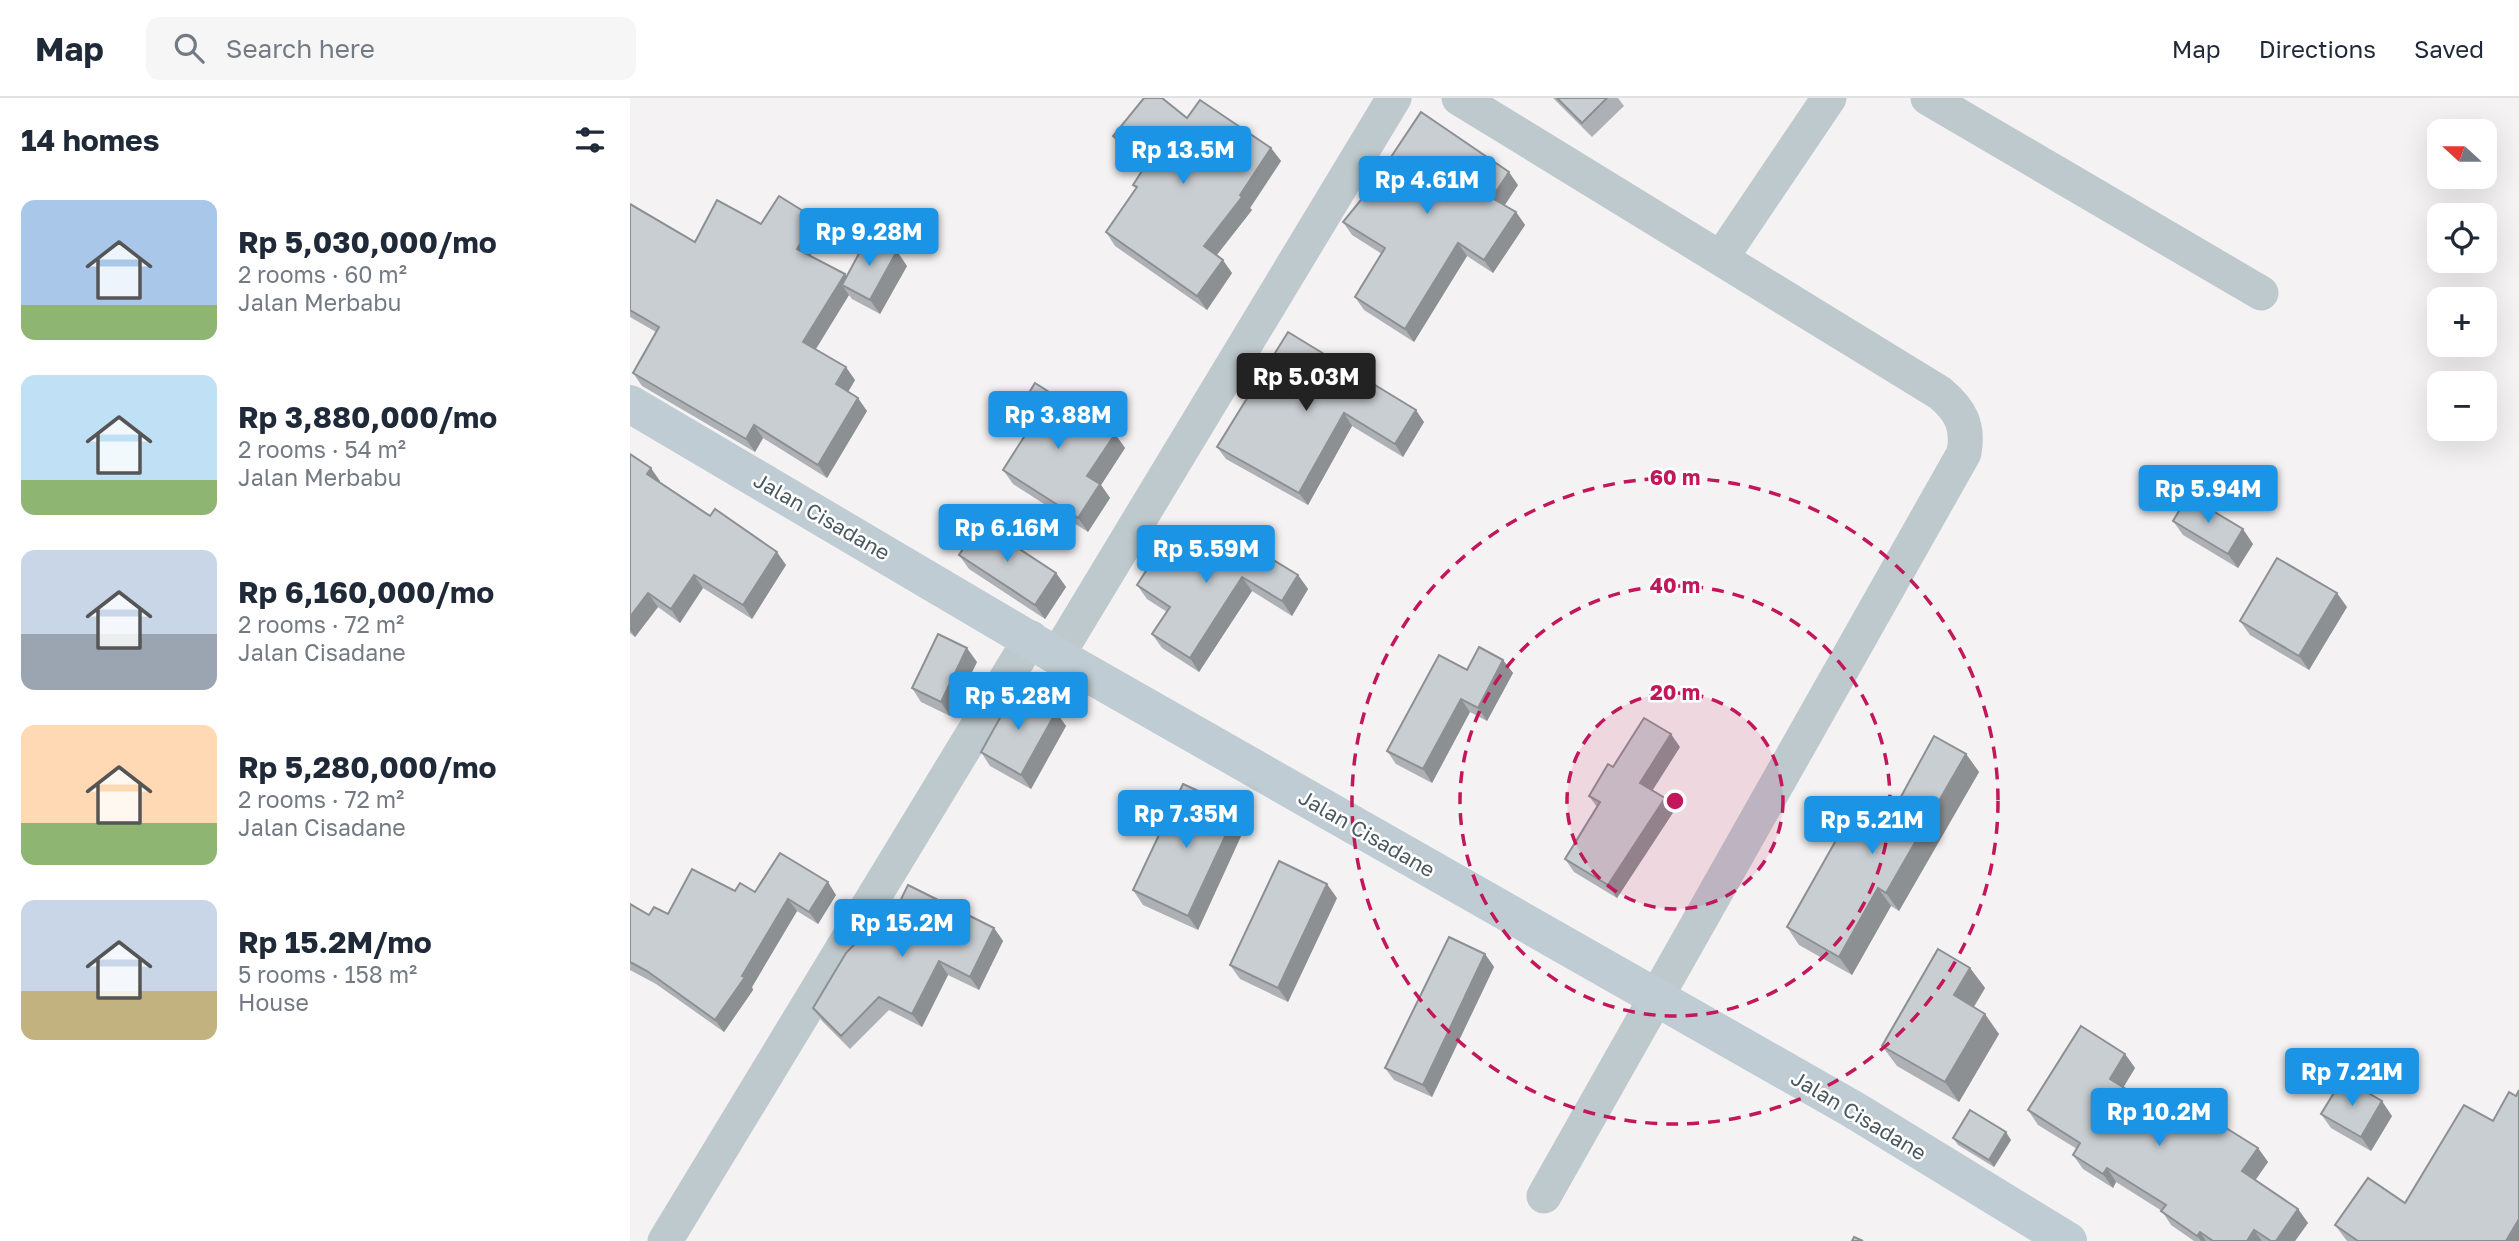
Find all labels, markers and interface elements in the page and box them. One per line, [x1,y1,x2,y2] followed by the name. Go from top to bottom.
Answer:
[146,17,636,80] search box
[35,29,104,68] text: Map
[170,29,208,67] icon: search
[226,33,375,64] text: Search here
[2172,34,2221,63] text: Map
[2259,34,2376,63] text: Directions
[2414,34,2484,63] text: Saved
[2427,119,2497,189] north arrow
[2427,119,2497,441] map controls
[571,121,609,159] icon: filters
[21,122,160,158] text: 14 homes
[1111,126,1255,186] pin: Rp 13.5M
[1131,135,1235,163] text: Rp 13.5M
[1355,156,1499,216] pin: Rp 4.61M
[1375,165,1479,193] text: Rp 4.61M
[2427,203,2497,273] button: locate
[797,208,941,268] pin: Rp 9.28M
[815,217,923,245] text: Rp 9.28M
[238,224,497,260] text: Rp 5,030,000/mo
[77,228,161,312] icon: home
[238,260,407,288] text: 2 rooms · 60 m²
[2427,287,2497,357] button: +
[238,288,401,316] text: Jalan Merbabu
[1234,354,1378,413] pin: Rp 5.03M
[1253,362,1359,390] text: Rp 5.03M
[2427,371,2497,441] button: −
[986,392,1130,451] pin: Rp 3.88M
[238,399,497,435] text: Rp 3,880,000/mo
[1004,400,1112,428] text: Rp 3.88M
[77,403,161,487] icon: home
[238,435,406,463] text: 2 rooms · 54 m²
[238,463,401,491] text: Jalan Merbabu
[1650,464,1700,490] text: 60 m
[749,466,895,566] street label: Jalan Cisadane
[2136,466,2280,525] pin: Rp 5.94M
[2155,474,2261,502] text: Rp 5.94M
[935,504,1079,564] pin: Rp 6.16M
[955,513,1059,541] text: Rp 6.16M
[1134,526,1278,585] pin: Rp 5.59M
[1153,534,1259,562] text: Rp 5.59M
[1650,572,1700,598] text: 40 m
[238,574,494,610] text: Rp 6,160,000/mo
[77,578,161,662] icon: home
[238,610,404,638] text: 2 rooms · 72 m²
[238,638,406,666] text: Jalan Cisadane
[946,672,1090,732] pin: Rp 5.28M
[1650,679,1700,705] text: 20 m
[965,681,1071,709] text: Rp 5.28M
[238,749,496,785] text: Rp 5,280,000/mo
[77,753,161,837] icon: home
[1294,783,1440,883] street label: Jalan Cisadane
[238,785,404,813] text: 2 rooms · 72 m²
[1663,789,1687,813] centre of rings
[1114,790,1258,850] pin: Rp 7.35M
[1800,796,1944,856] pin: Rp 5.21M
[1134,799,1238,827] text: Rp 7.35M
[1820,805,1924,833] text: Rp 5.21M
[238,813,406,841] text: Jalan Cisadane
[830,900,974,959] pin: Rp 15.2M
[850,908,954,936] text: Rp 15.2M
[238,924,432,960] text: Rp 15.2M/mo
[77,928,161,1012] icon: home
[238,960,417,988] text: 5 rooms · 158 m²
[238,988,309,1016] text: House
[2280,1048,2424,1108] pin: Rp 7.21M
[2301,1057,2403,1085] text: Rp 7.21M
[1787,1064,1931,1166] street label: Jalan Cisadane
[2087,1088,2231,1148] pin: Rp 10.2M
[2107,1097,2211,1125] text: Rp 10.2M

